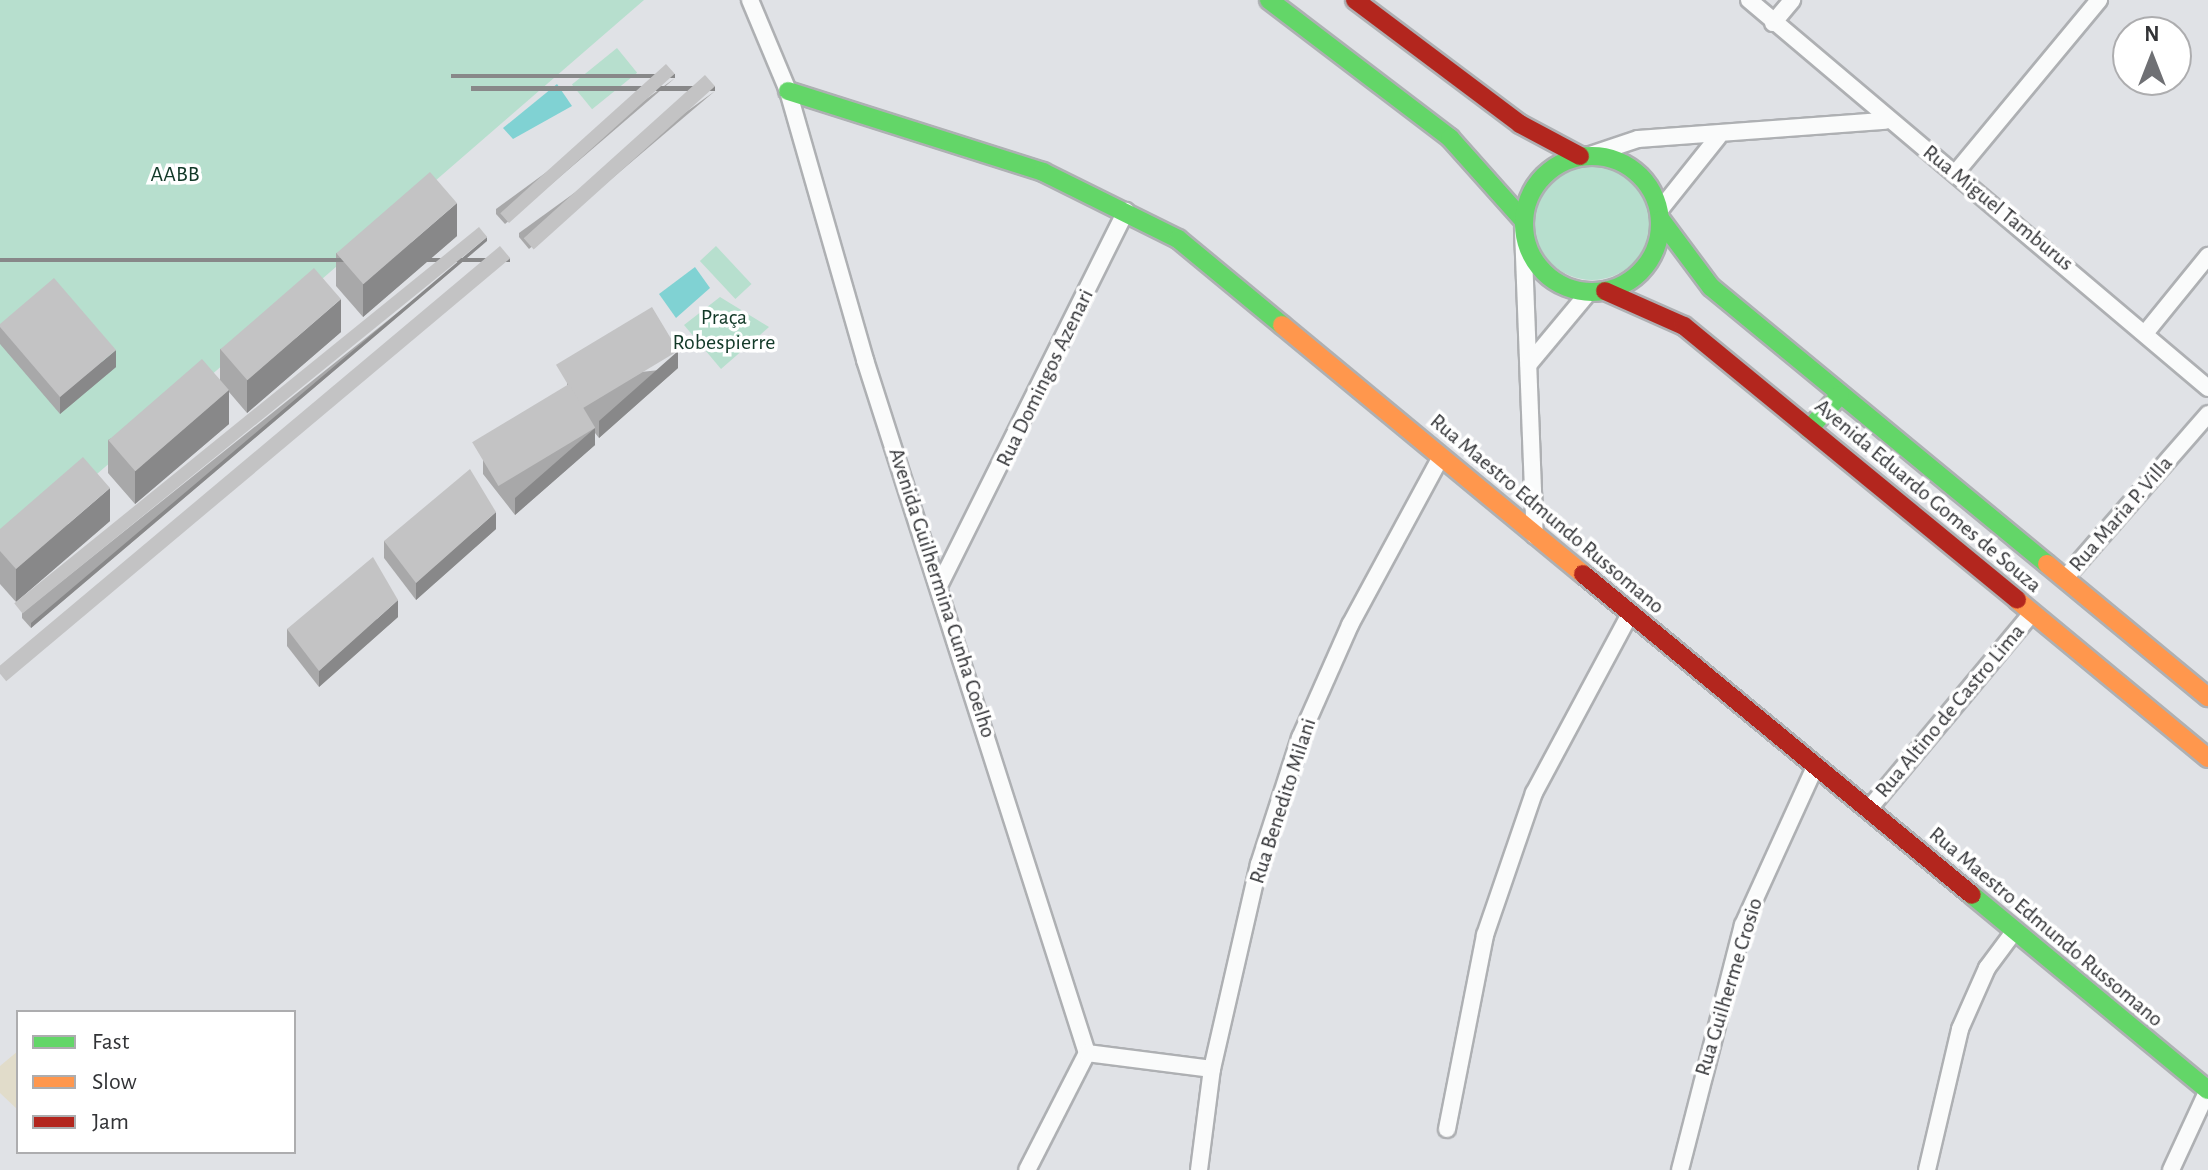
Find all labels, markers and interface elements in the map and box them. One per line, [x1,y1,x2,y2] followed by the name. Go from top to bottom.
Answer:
[2112,16,2192,96] north arrow
[2144,23,2160,45] text: N
[1917,139,2079,277] street label: Rua Miguel Tamburus
[150,162,200,188] park label: AABB
[991,285,1099,471] street label: Rua Domingos Azenari
[673,304,775,356] park label: Praça Robespierre
[1809,393,2047,599] street label: Avenida Eduardo Gomes de Souza
[1425,408,1669,620] street label: Rua Maestro Edmundo Russomano
[883,445,1001,741] street label: Avenida Guilhermina Cunha Coelho
[2064,451,2178,577] street label: Rua Maria P. Villa
[1870,619,2030,803] street label: Rua Altino de Castro Lima
[1244,715,1322,887] street label: Rua Benedito Milani
[1924,821,2168,1033] street label: Rua Maestro Edmundo Russomano
[1689,895,1769,1079] street label: Rua Guilherme Crosio
[16,1010,296,1154] legend
[92,1030,129,1054] text: Fast
[92,1070,137,1094] text: Slow
[92,1110,129,1134] text: Jam

